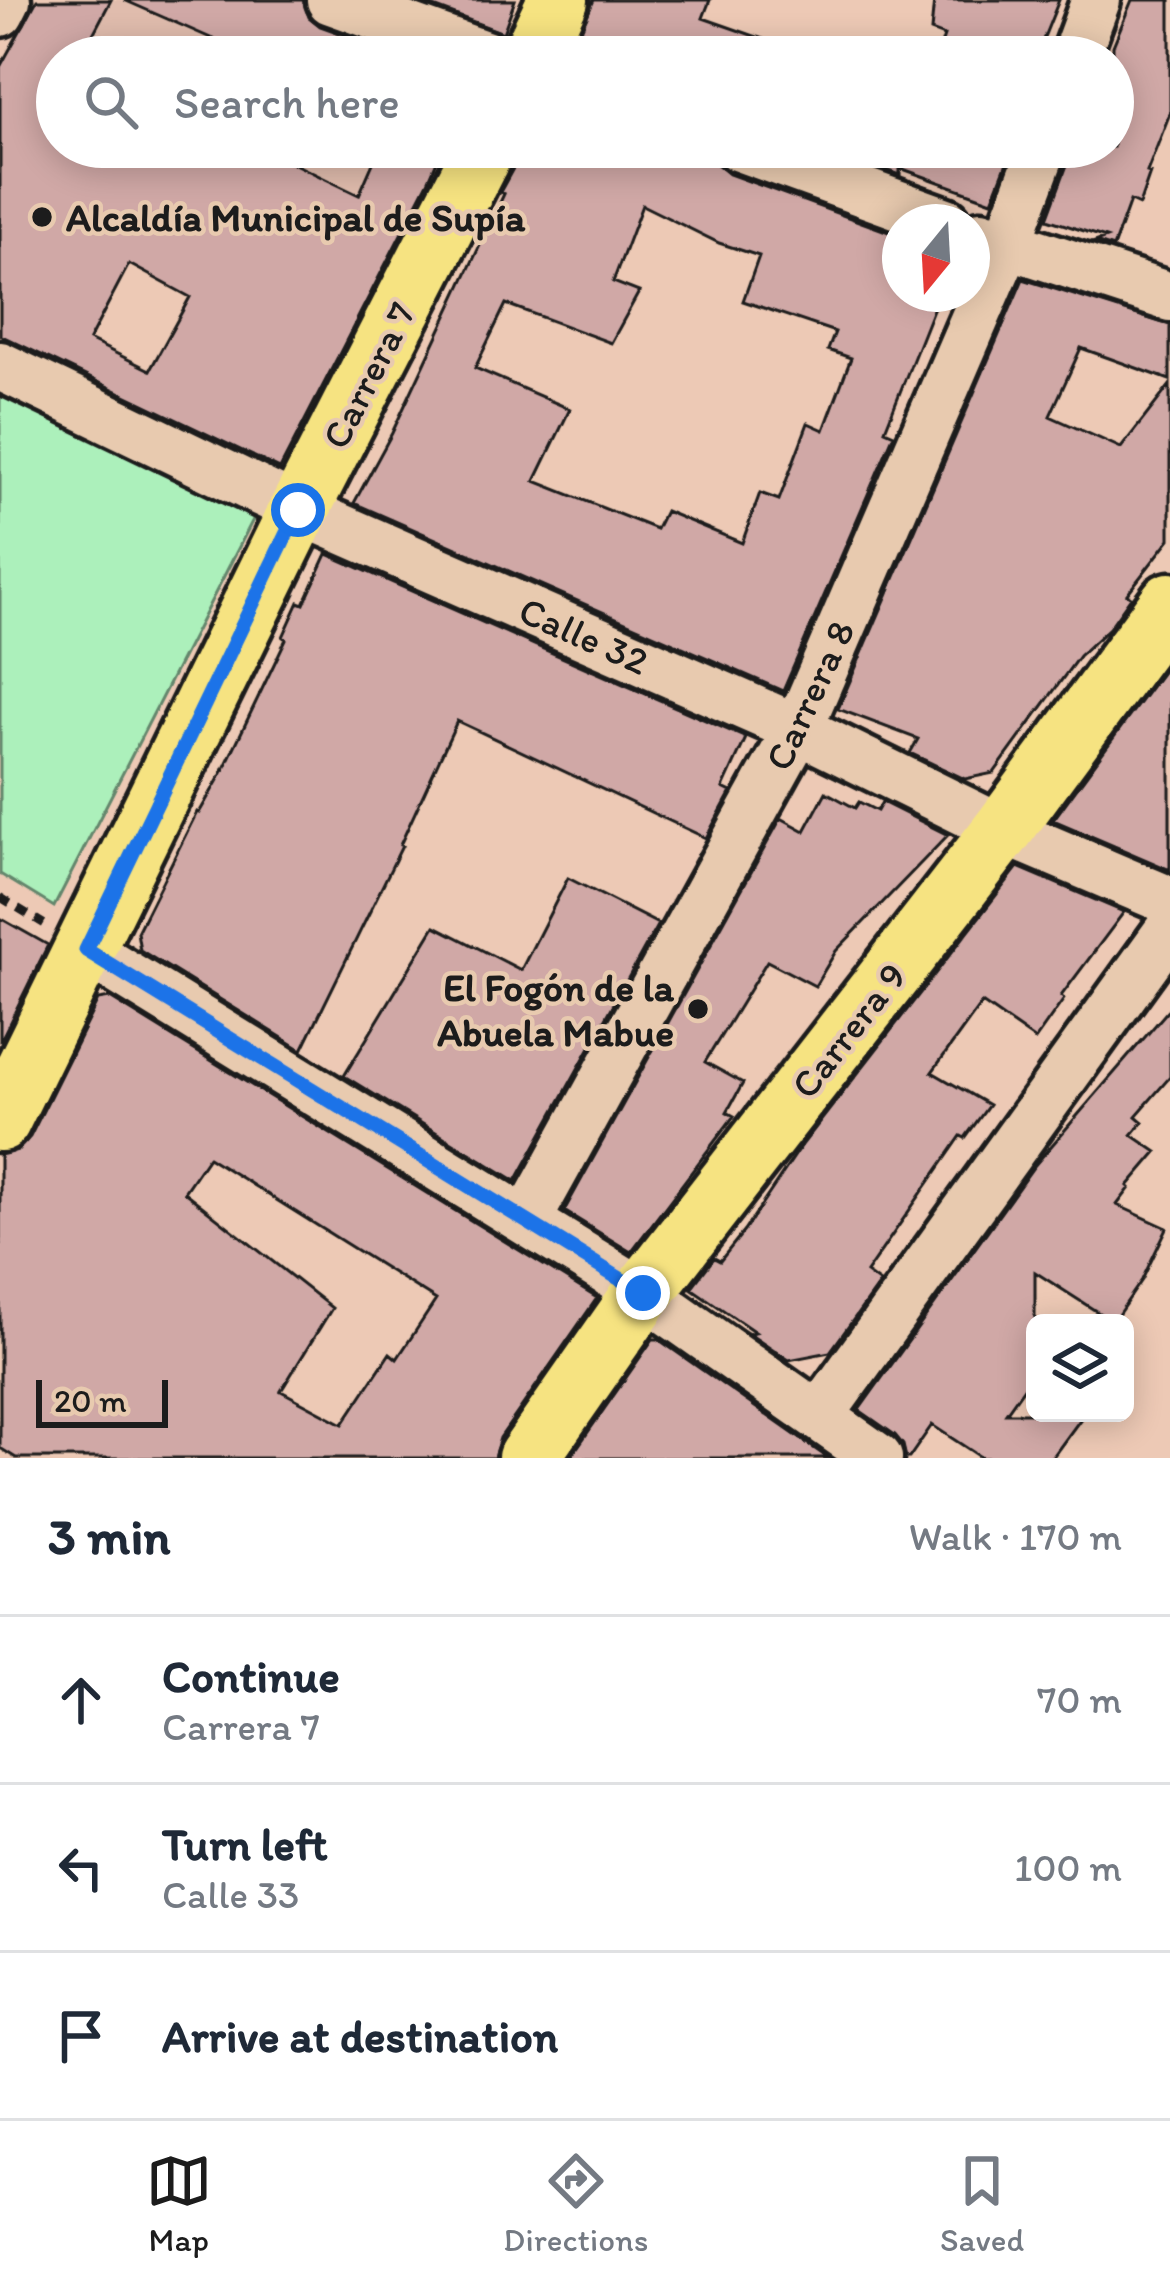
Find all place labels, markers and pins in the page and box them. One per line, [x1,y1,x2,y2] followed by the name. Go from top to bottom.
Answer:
[66,194,526,241] place label: Alcaldía Municipal de Supía
[29,204,55,230] marker: Alcaldía Municipal de Supía
[437,964,675,1056] place label: El Fogón de la Abuela Mabue
[685,996,711,1022] marker: El Fogón de la Abuela Mabue

